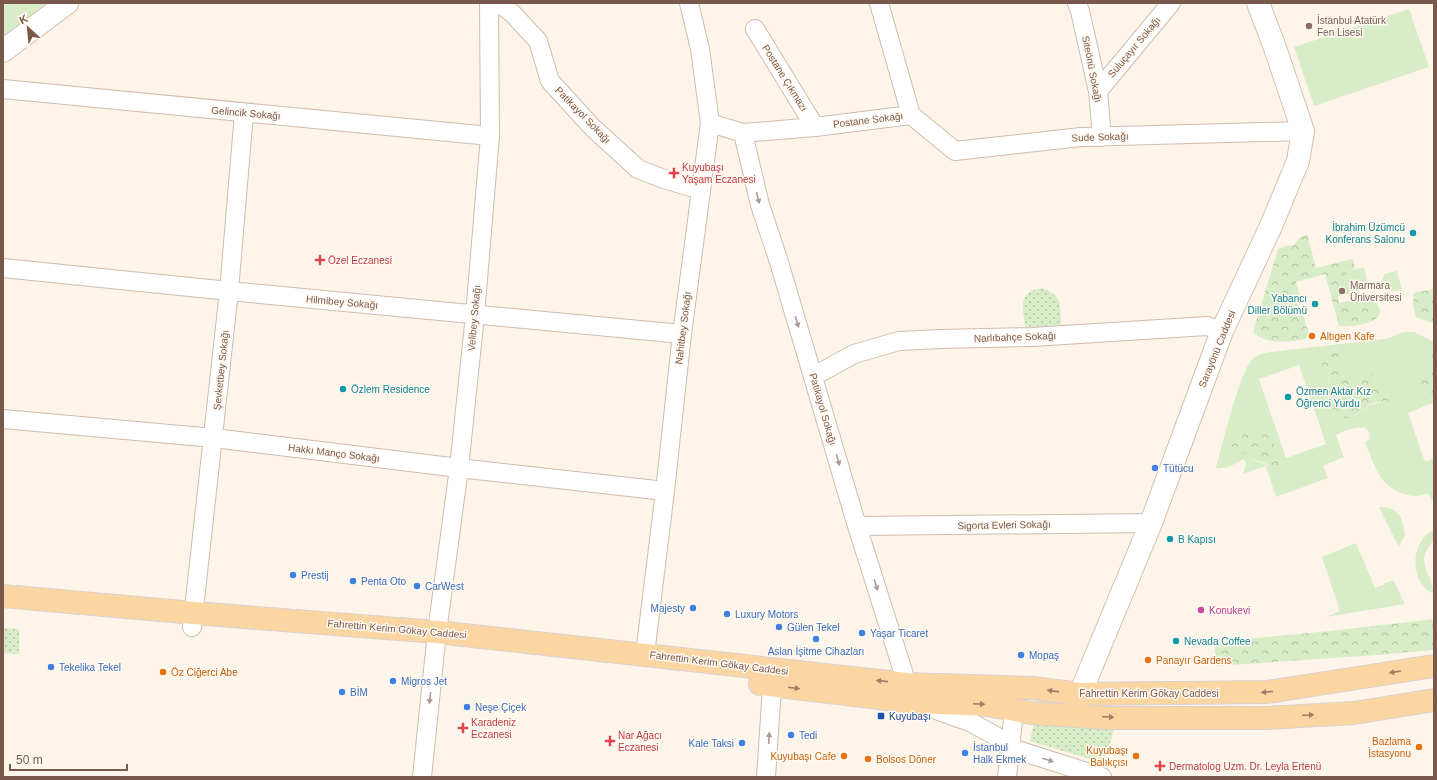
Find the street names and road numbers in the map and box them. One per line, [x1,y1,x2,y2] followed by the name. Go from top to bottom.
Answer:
[1105,15,1163,79] street label: Suluçayır Sokağı
[1080,35,1104,103] street label: Siteönü Sokağı
[760,43,810,113] street label: Postane Çıkmazı
[553,84,613,146] street label: Patikayol Sokağı
[211,104,281,122] street label: Gelincik Sokağı
[832,110,904,130] street label: Postane Sokağı
[1071,131,1129,143] street label: Sude Sokağı
[466,285,482,351] street label: Velibey Sokağı
[673,291,693,365] street label: Nahitbey Sokağı
[306,293,378,311] street label: Hilmibey Sokağı
[1196,309,1238,389] street label: Sarayönü Caddesi
[211,329,231,411] street label: Şevketbey Sokağı
[974,330,1056,344] street label: Narlıbahçe Sokağı
[807,372,839,446] street label: Patikayol Sokağı
[288,442,380,464] street label: Hakkı Manço Sokağı
[957,519,1051,531] street label: Sigorta Evleri Sokağı
[327,617,467,641] street label: Fahrettin Kerim Gökay Caddesi
[649,649,789,677] street label: Fahrettin Kerim Gökay Caddesi
[1079,688,1219,699] street label: Fahrettin Kerim Gökay Caddesi

